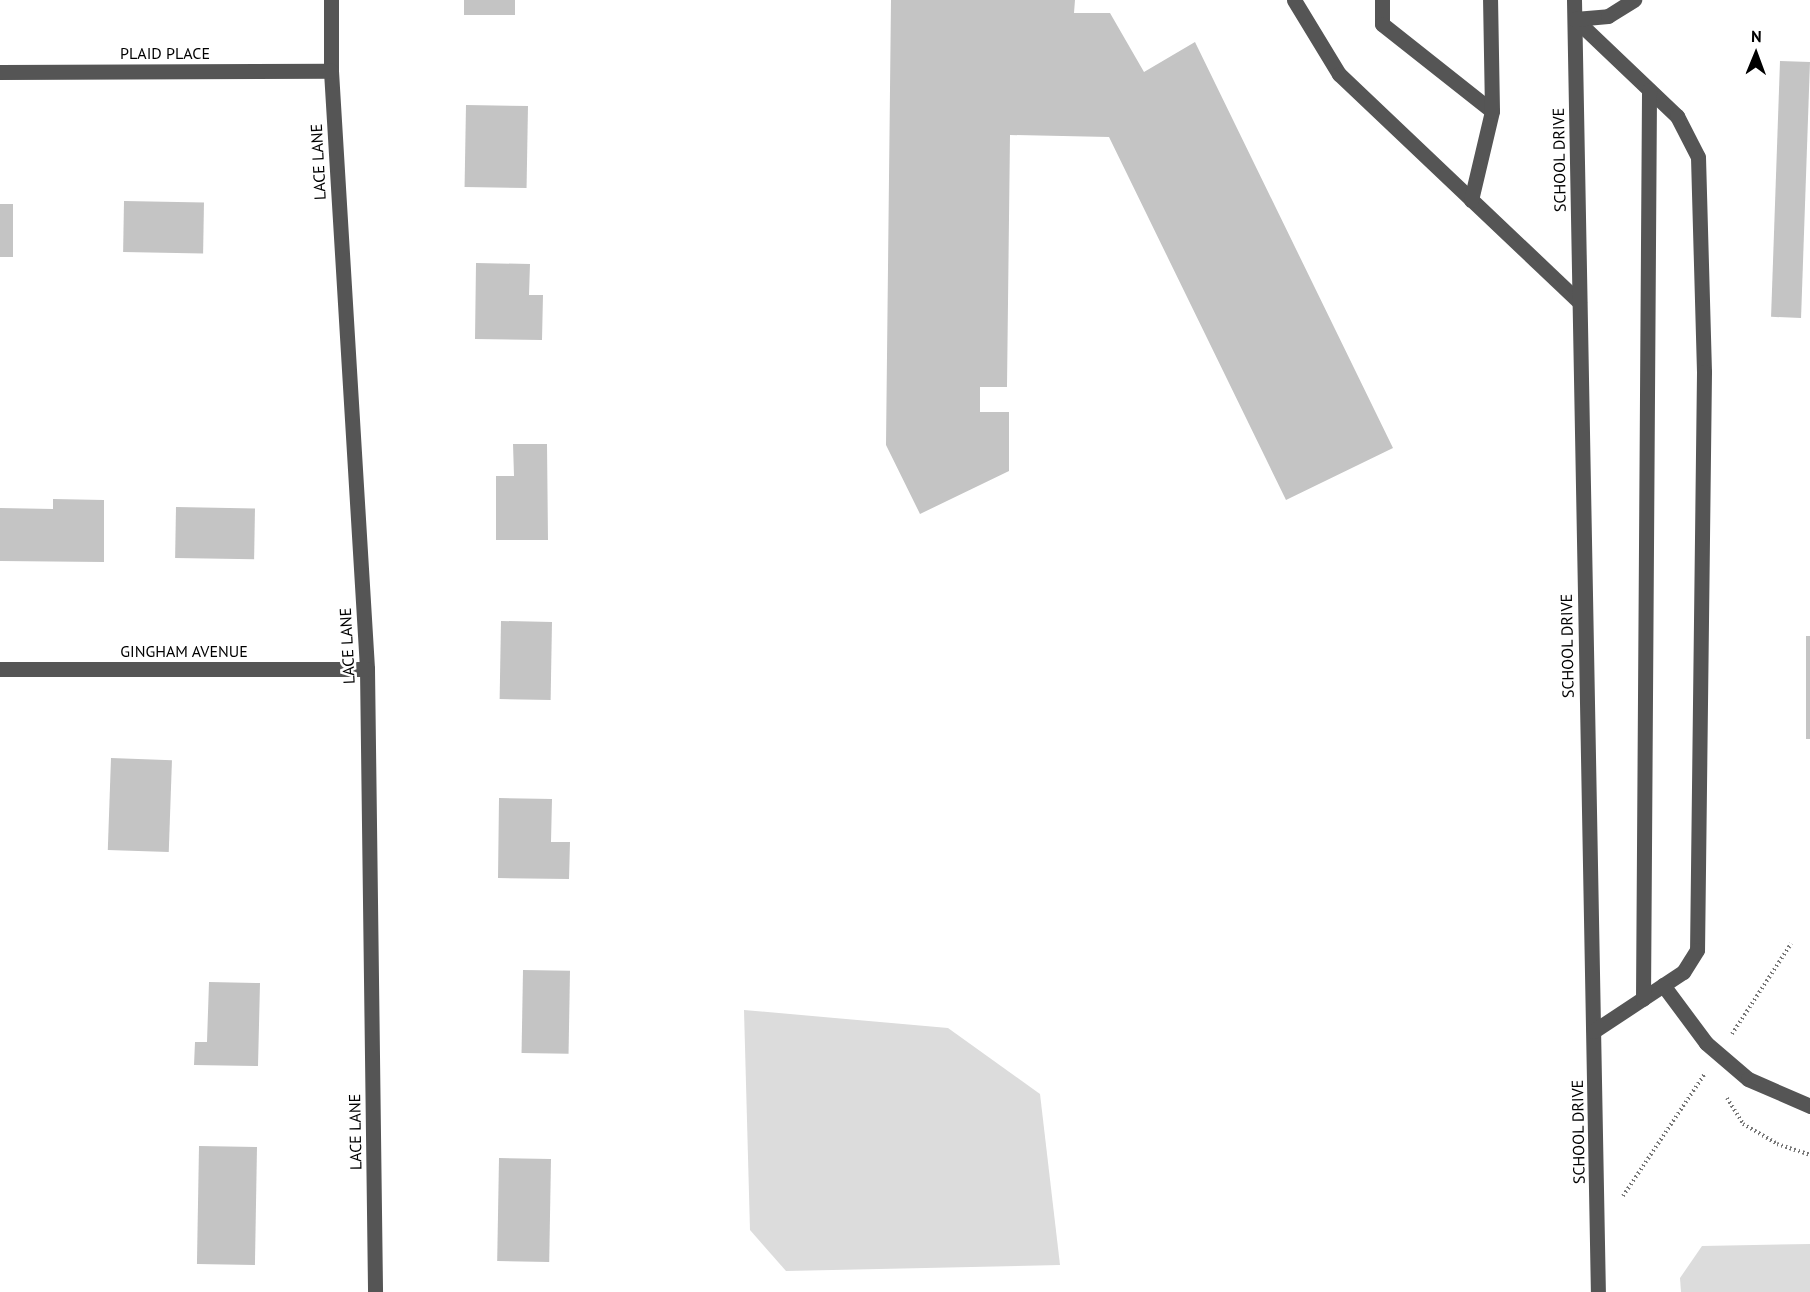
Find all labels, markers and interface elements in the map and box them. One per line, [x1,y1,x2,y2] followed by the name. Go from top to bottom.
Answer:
[1726,24,1786,84] north arrow
[1751,26,1762,46] text: N
[120,43,210,63] street label: PLAID PLACE
[1548,107,1570,213] street label: SCHOOL DRIVE
[306,123,330,201] street label: LACE LANE
[1556,593,1578,699] street label: SCHOOL DRIVE
[335,607,359,685] street label: LACE LANE
[120,641,248,661] street label: GINGHAM AVENUE
[1567,1079,1589,1185] street label: SCHOOL DRIVE
[345,1094,365,1170] street label: LACE LANE

